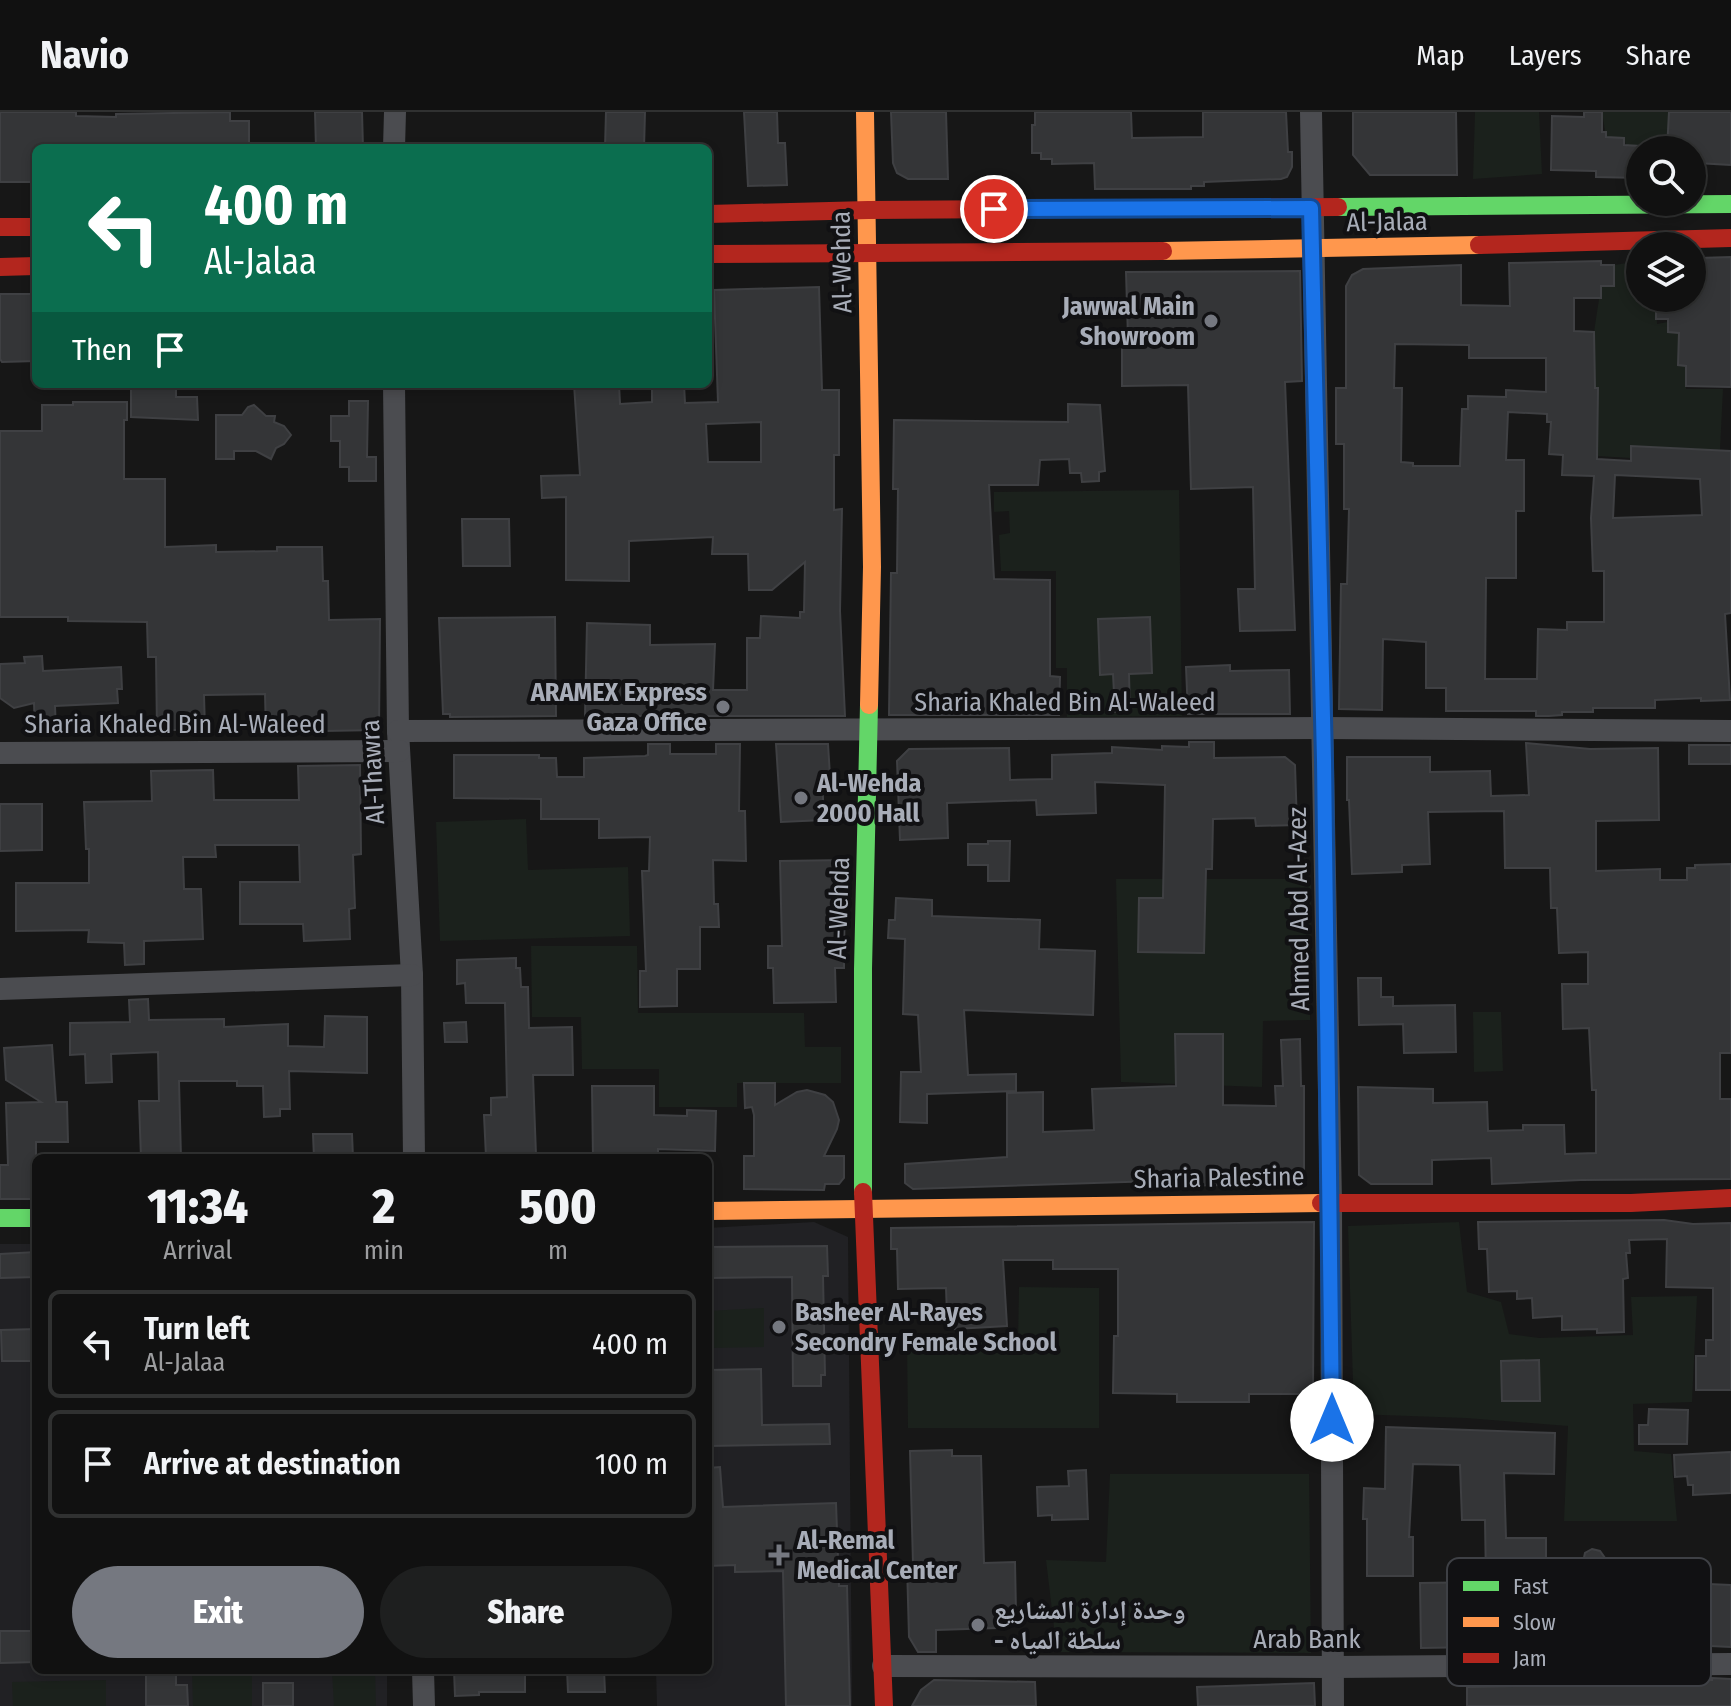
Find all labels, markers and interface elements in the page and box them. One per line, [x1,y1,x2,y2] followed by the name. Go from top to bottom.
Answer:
[40,32,129,78] text: Navio
[1416,39,1465,72] text: Map
[1509,39,1582,72] text: Layers
[1626,39,1691,72] text: Share
[1626,136,1706,312] map controls
[1626,136,1706,216] button: search
[204,172,348,239] text: 400 m
[960,175,1028,243] pin
[72,176,176,280] icon: left
[972,187,1016,231] icon: arrive
[1346,206,1428,238] street label: Al-Jalaa
[826,211,858,313] street label: Al-Wehda
[1626,232,1706,312] button: layers
[204,240,317,284] text: Al-Jalaa
[1061,291,1195,352] place label: Jawwal Main Showroom
[1202,312,1220,330] marker: Jawwal Main Showroom
[148,328,192,372] icon: arrive
[72,332,132,368] text: Then
[530,677,707,738] place label: ARAMEX Express Gaza Office
[914,687,1216,718] street label: Sharia Khaled Bin Al-Waleed
[714,698,732,716] marker: ARAMEX Express Gaza Office
[24,709,326,740] street label: Sharia Khaled Bin Al-Waleed
[355,719,391,825] street label: Al-Thawra
[816,768,921,829] place label: Al-Wehda 2000 Hall
[792,789,810,807] marker: Al-Wehda 2000 Hall
[1282,807,1316,1011] street label: Ahmed Abd Al-Azez
[822,856,856,960] street label: Al-Wehda
[1133,1161,1305,1195] street label: Sharia Palestine
[147,1178,248,1236] text: 11:34
[372,1178,395,1236] text: 2
[519,1178,597,1236] text: 500
[163,1235,232,1266] text: Arrival
[364,1235,404,1266] text: min
[548,1235,568,1266] text: m
[795,1297,1057,1358] place label: Basheer Al-Rayes Secondry Female School
[144,1311,250,1347] text: Turn left
[770,1318,788,1336] marker: Basheer Al-Rayes Secondry Female School
[76,1322,120,1366] icon: left
[592,1326,668,1362] text: 400 m
[144,1347,225,1378] text: Al-Jalaa
[1290,1378,1374,1462] position arrow
[76,1442,120,1486] icon: arrive
[144,1446,401,1482] text: Arrive at destination
[595,1446,668,1482] text: 100 m
[796,1525,958,1586] place label: Al-Remal Medical Center
[768,1544,790,1566] marker: Al-Remal Medical Center
[1447,1558,1711,1686] legend
[72,1566,364,1658] button: Exit
[380,1566,672,1658] button: Share
[1513,1573,1549,1600] text: Fast
[994,1595,1186,1656] place label: وحدة إدارة المشاريع - سلطة المياه
[1513,1609,1556,1636] text: Slow
[969,1616,987,1634] marker: وحدة إدارة المشاريع - سلطة المياه
[1253,1624,1362,1655] street label: Arab Bank
[1513,1645,1547,1672] text: Jam

